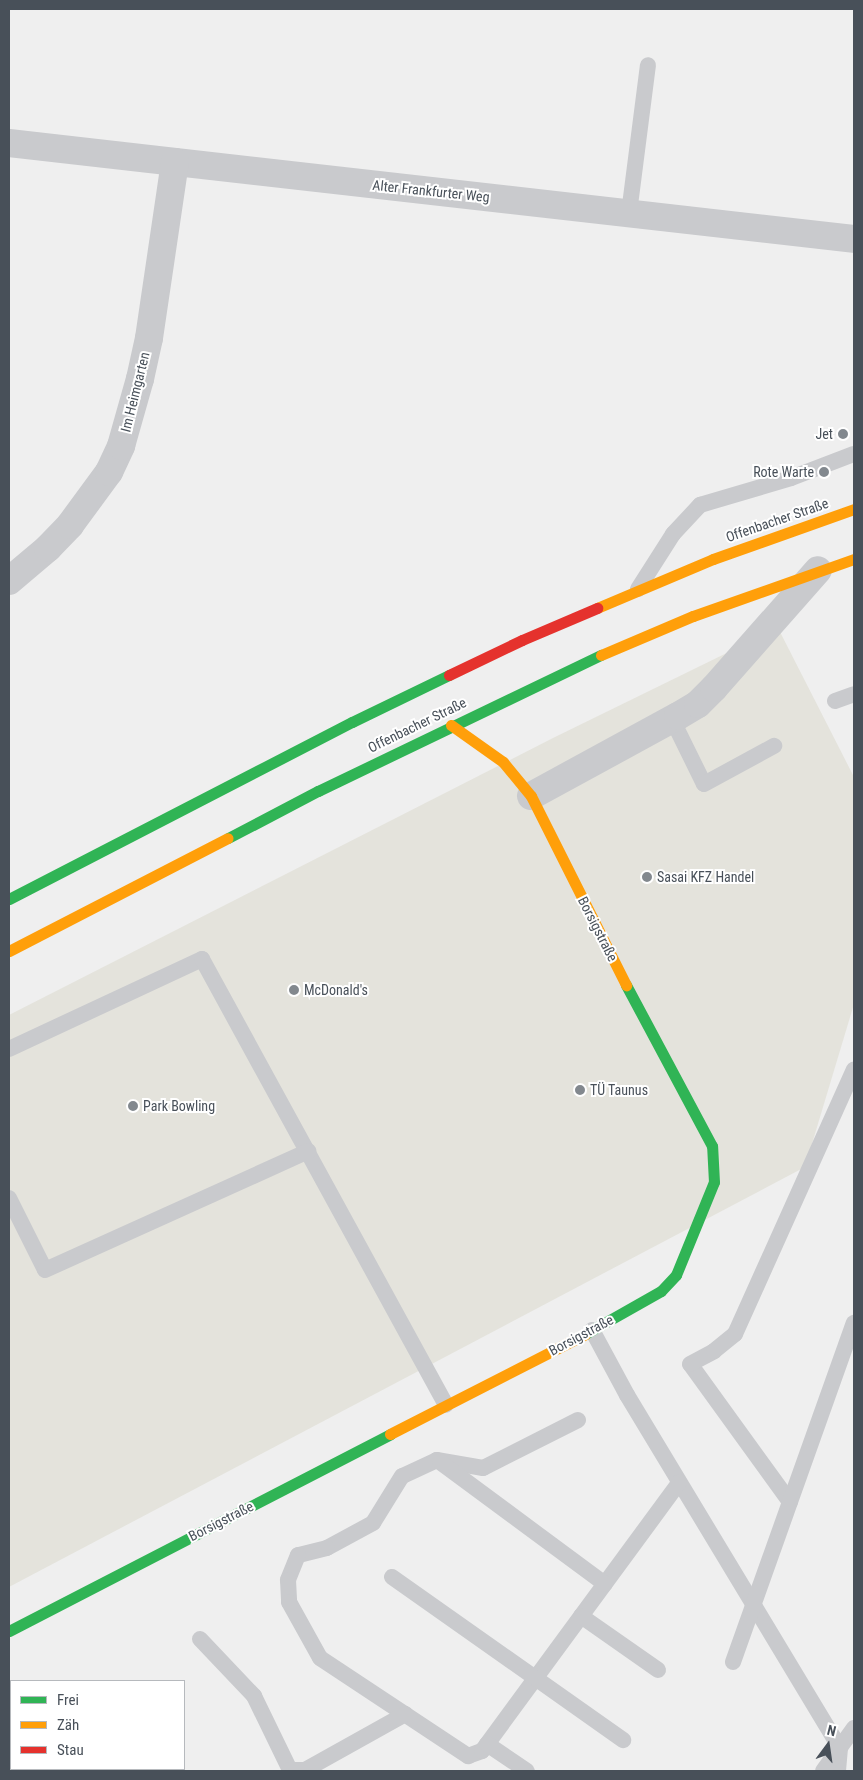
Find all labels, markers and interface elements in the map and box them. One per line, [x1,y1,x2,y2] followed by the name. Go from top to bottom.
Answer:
[372,176,490,206] street label: Alter Frankfurter Weg
[117,350,153,434] street label: Im Heimgarten
[816,426,833,442] place label: Jet
[837,428,849,440] marker: Jet
[753,464,814,480] place label: Rote Warte
[818,466,830,478] marker: Rote Warte
[724,495,830,545] street label: Offenbacher Straße
[365,694,469,756] street label: Offenbacher Straße
[657,869,754,885] place label: Sasai KFZ Handel
[641,871,653,883] marker: Sasai KFZ Handel
[575,894,621,964] street label: Borsigstraße
[304,982,368,998] place label: McDonald's
[288,984,300,996] marker: McDonald's
[590,1082,648,1098] place label: TÜ Taunus
[574,1084,586,1096] marker: TÜ Taunus
[143,1098,215,1114] place label: Park Bowling
[127,1100,139,1112] marker: Park Bowling
[546,1311,616,1359] street label: Borsigstraße
[186,1498,256,1544] street label: Borsigstraße
[10,1680,185,1770] legend
[57,1691,79,1709] text: Frei
[57,1716,79,1734] text: Zäh
[803,1720,853,1770] north arrow
[826,1722,838,1739] text: N
[57,1741,84,1759] text: Stau

